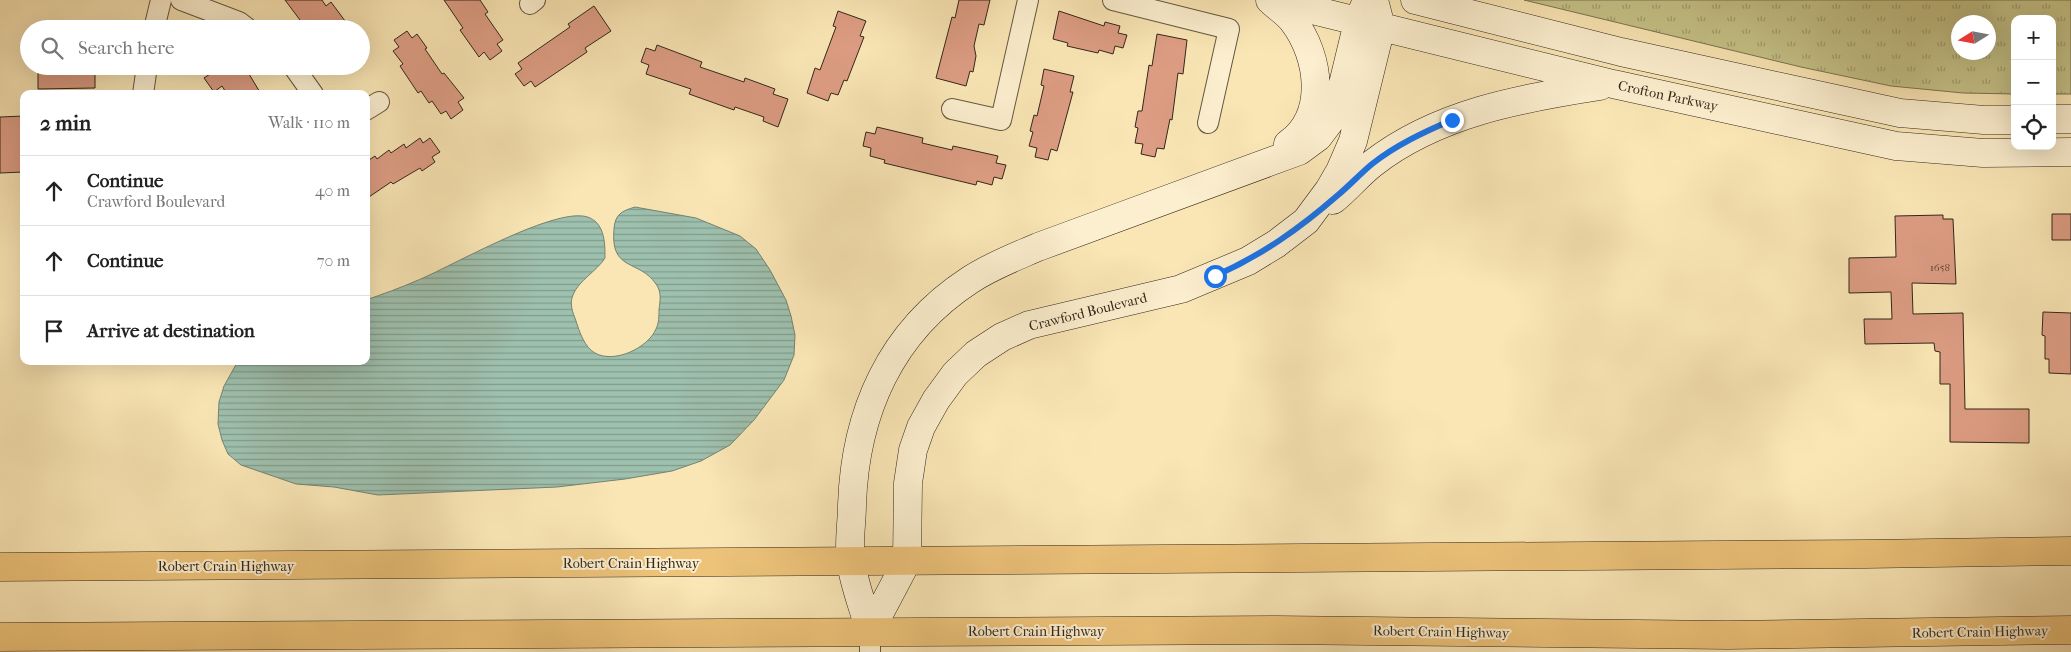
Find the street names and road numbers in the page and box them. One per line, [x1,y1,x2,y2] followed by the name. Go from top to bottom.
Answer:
[1616,77,1720,115] street label: Crofton Parkway
[1027,289,1149,335] street label: Crawford Boulevard
[563,555,700,572] street label: Robert Crain Highway
[158,558,295,575] street label: Robert Crain Highway
[1373,622,1510,642] street label: Robert Crain Highway
[1912,622,2049,642] street label: Robert Crain Highway
[968,623,1105,640] street label: Robert Crain Highway

